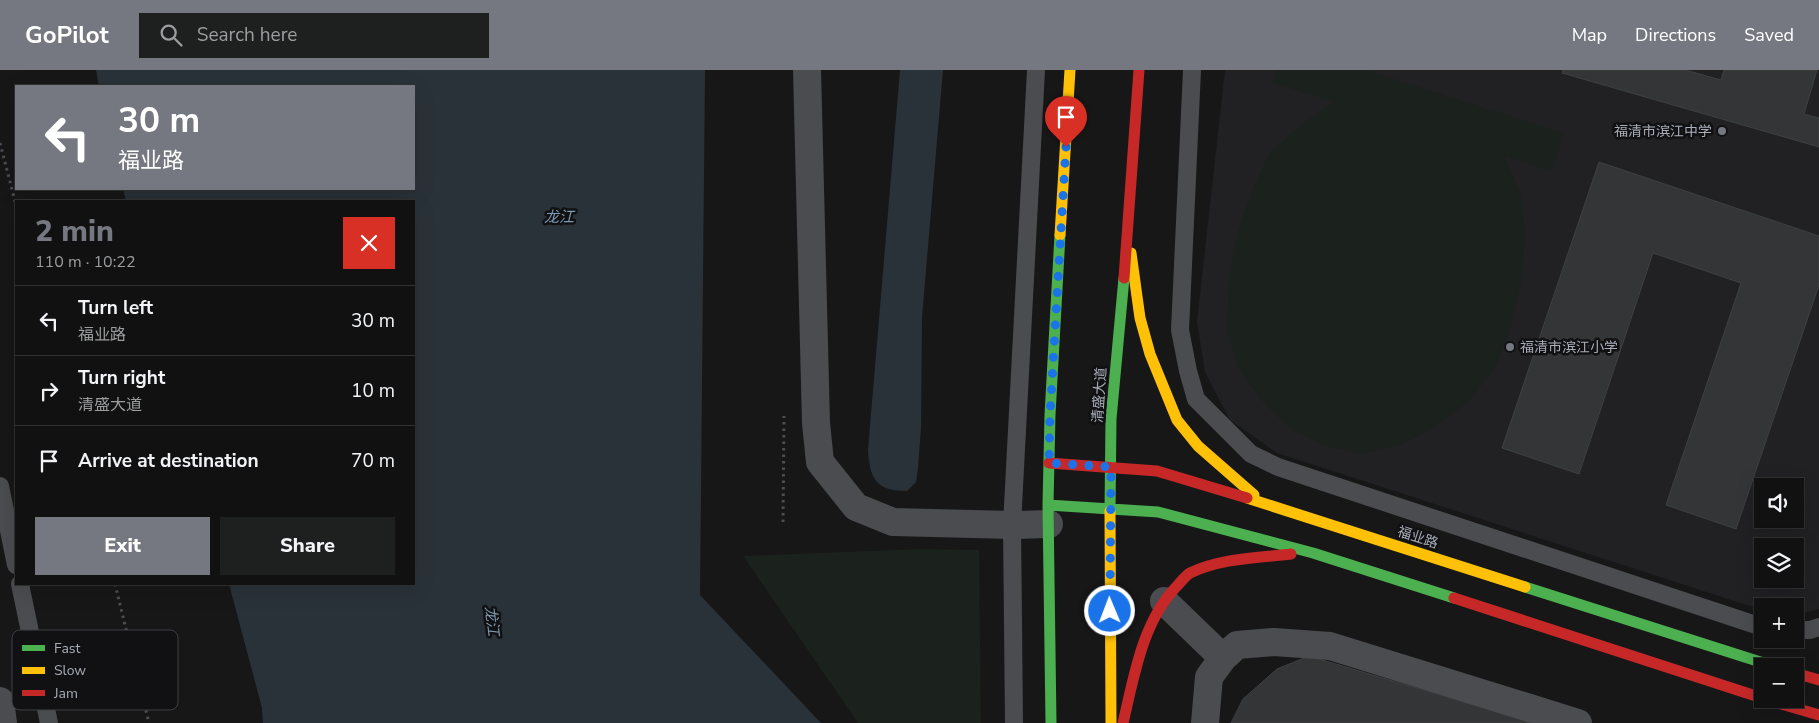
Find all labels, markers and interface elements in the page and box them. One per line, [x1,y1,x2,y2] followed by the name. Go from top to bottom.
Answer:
[139,13,489,58] search box
[25,19,109,51] text: GoPilot
[157,21,185,49] icon: search
[197,22,297,48] text: Search here
[1572,23,1607,47] text: Map
[1635,23,1716,47] text: Directions
[1744,23,1794,47] text: Saved
[1045,96,1087,147] pin
[118,97,200,144] text: 30 m
[1052,103,1080,131] icon: arrive
[35,105,100,170] icon: left
[1614,122,1712,141] place label: 福清市滨江中学
[1716,125,1728,137] marker: 福清市滨江中学
[118,146,184,176] text: 福业路
[544,207,576,227] water label: 龙江
[35,211,114,252] text: 2 min
[343,217,395,269] button: close
[35,251,136,273] text: 110 m · 10:22
[78,295,153,321] text: Turn left
[35,307,63,335] icon: left
[351,308,395,334] text: 30 m
[78,324,126,346] text: 福业路
[1520,338,1618,357] place label: 福清市滨江小学
[1504,341,1516,353] marker: 福清市滨江小学
[78,365,165,391] text: Turn right
[1088,366,1111,424] street label: 清盛大道
[35,377,63,405] icon: right
[351,378,395,404] text: 10 m
[78,394,142,416] text: 清盛大道
[35,447,63,475] icon: arrive
[78,448,259,474] text: Arrive at destination
[351,448,395,474] text: 70 m
[1754,478,1804,708] map controls
[1754,478,1804,528] button: sound
[35,517,210,575] button: Exit
[220,517,395,575] button: Share
[1395,522,1441,553] street label: 福业路
[1754,538,1804,588] button: layers
[1083,584,1135,636] position arrow
[1754,598,1804,648] button: +
[480,605,504,639] water label: 龙江
[12,630,178,710] legend
[54,639,80,658] text: Fast
[1754,658,1804,708] button: −
[54,661,86,680] text: Slow
[53,684,78,703] text: Jam

